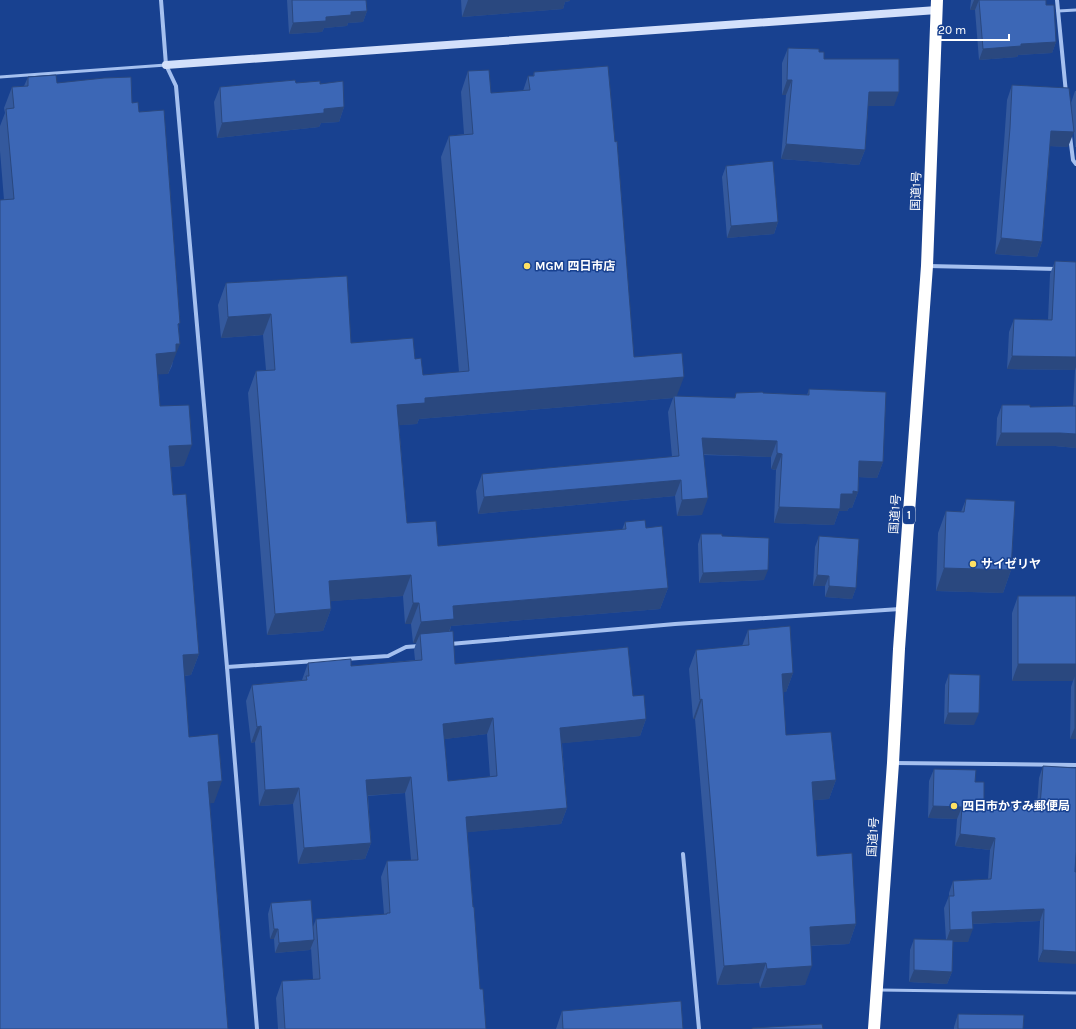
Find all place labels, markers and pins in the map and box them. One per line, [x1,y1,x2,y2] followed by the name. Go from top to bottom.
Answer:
[535,259,615,273] place label: MGM 四日市店
[522,261,532,271] marker: MGM 四日市店
[981,557,1041,571] place label: サイゼリヤ
[968,559,978,569] marker: サイゼリヤ
[962,799,1070,813] place label: 四日市かすみ郵便局
[949,801,959,811] marker: 四日市かすみ郵便局

